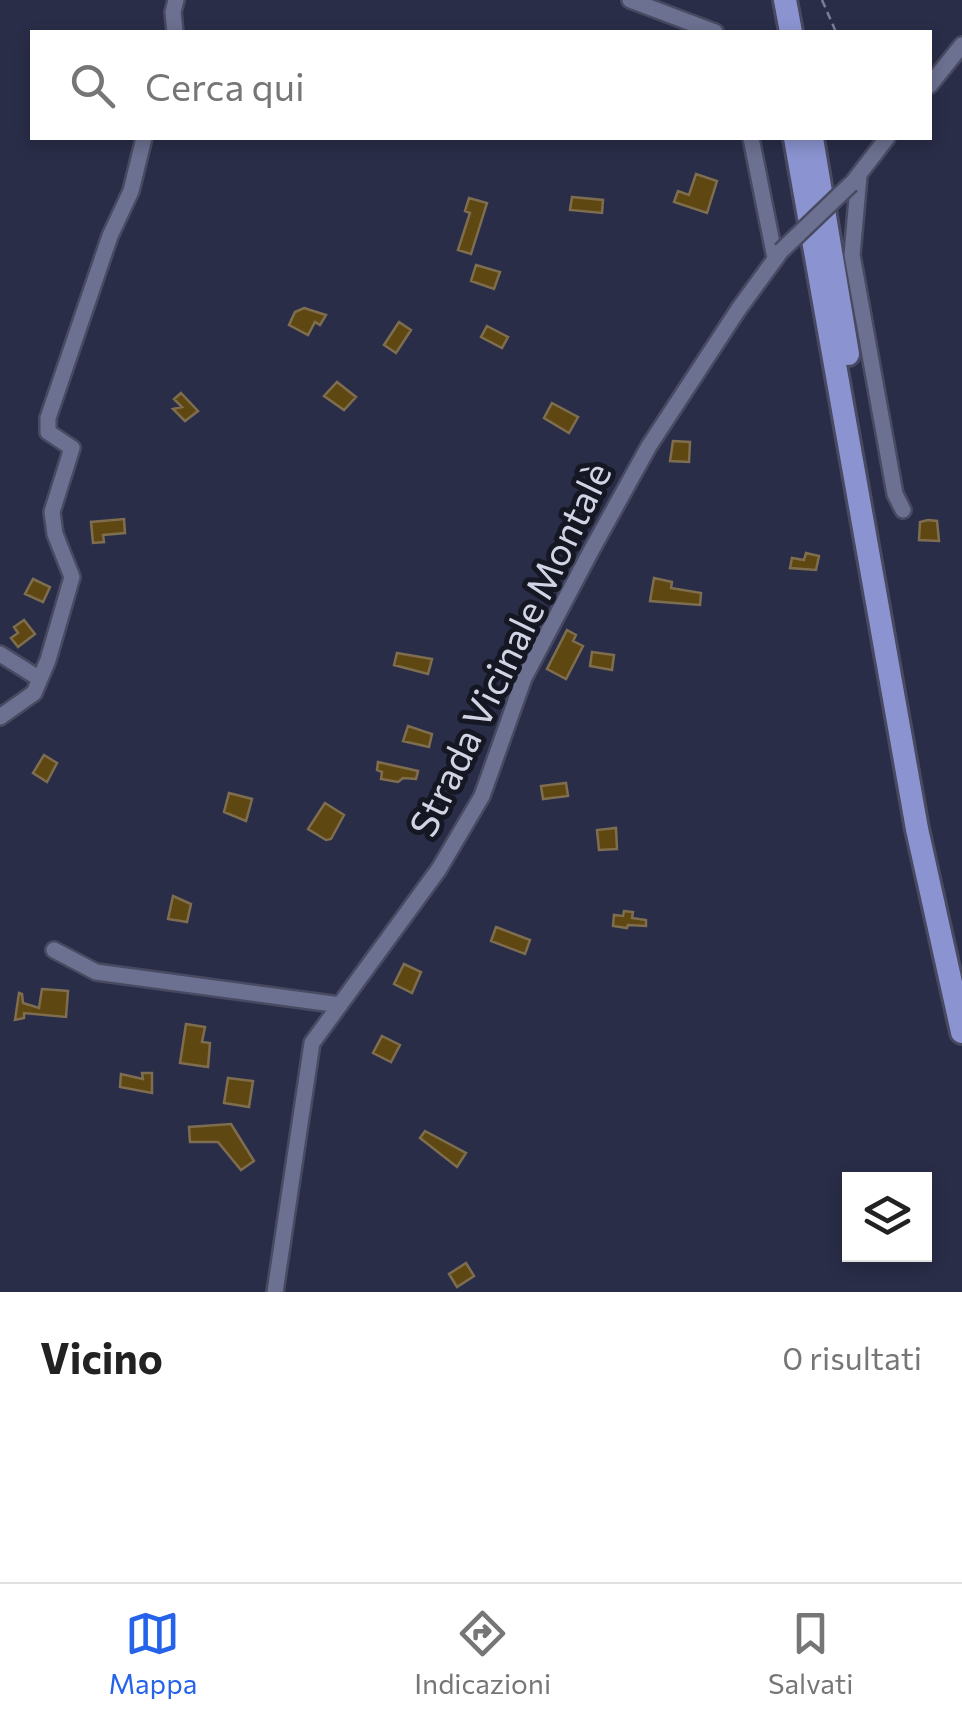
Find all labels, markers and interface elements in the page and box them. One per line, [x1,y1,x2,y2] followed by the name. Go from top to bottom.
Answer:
[30,30,932,140] search box
[65,58,120,113] icon: search
[145,62,305,109] text: Cerca qui
[398,454,620,844] street label: Strada Vicinale Montalè
[842,1172,932,1262] map controls
[842,1172,932,1262] button: layers
[40,1331,163,1383] text: Vicino
[782,1337,922,1377] text: 0 risultati
[108,1606,197,1700] tab: Mappa
[414,1606,551,1700] tab: Indicazioni
[768,1606,854,1700] tab: Salvati

